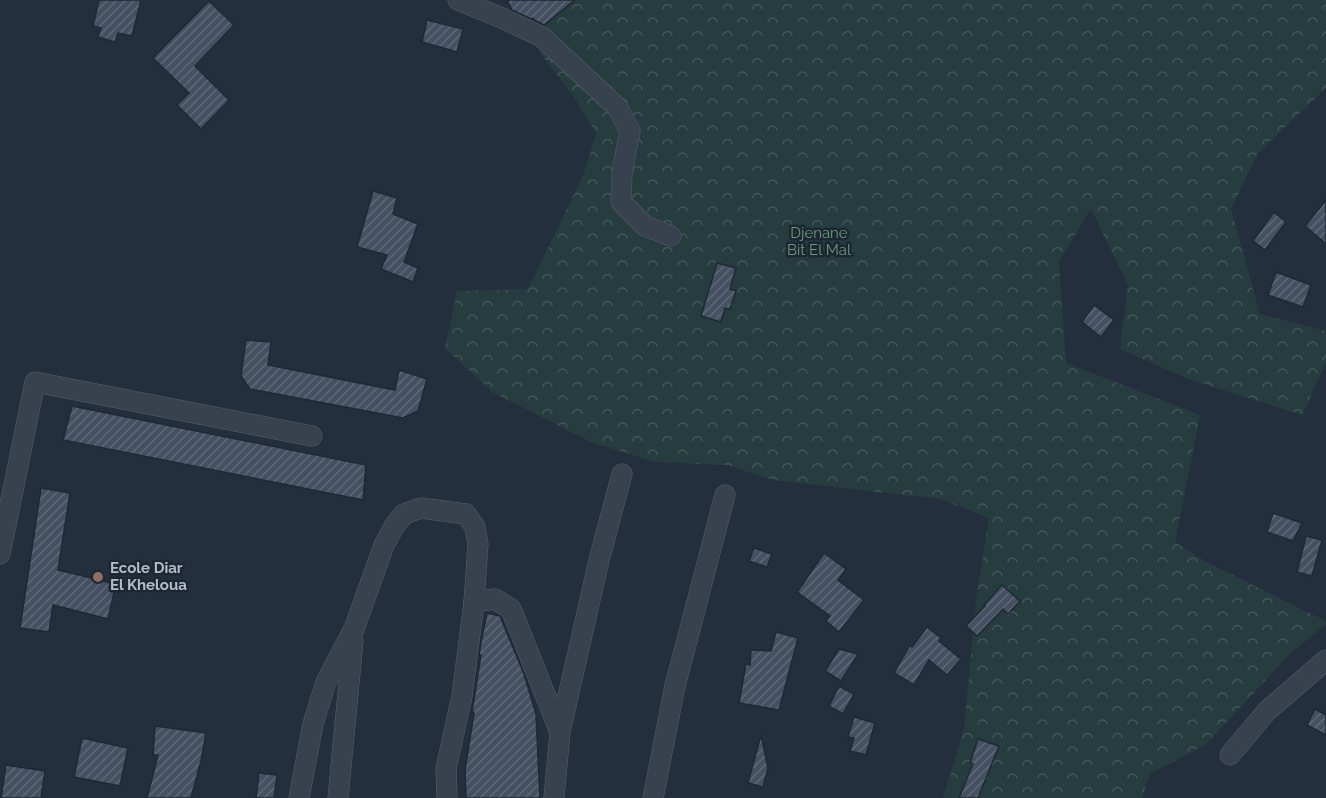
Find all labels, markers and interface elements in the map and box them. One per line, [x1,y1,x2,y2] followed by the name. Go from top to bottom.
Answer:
[787,224,852,259] park label: Djenane Bit El Mal
[110,559,187,594] place label: Ecole Diar El Kheloua
[91,570,105,584] marker: Ecole Diar El Kheloua

